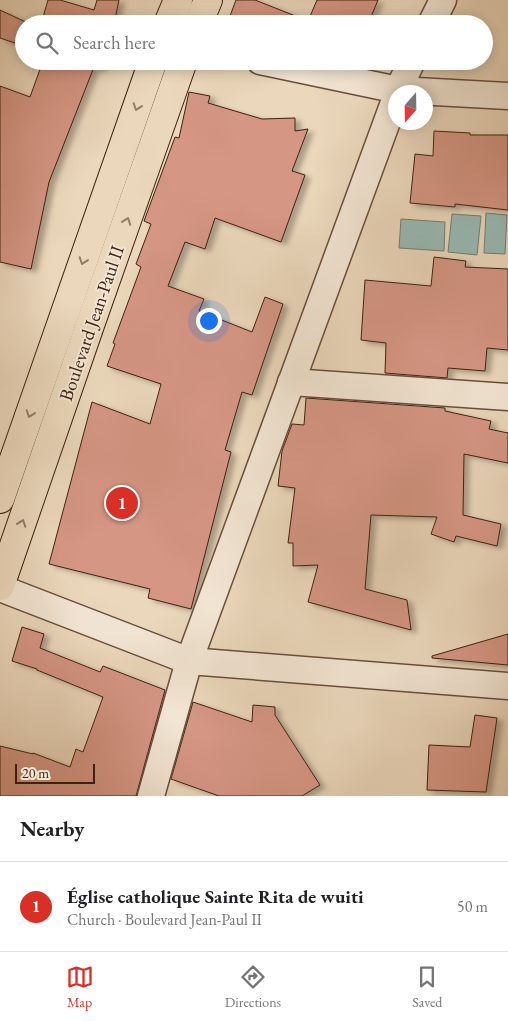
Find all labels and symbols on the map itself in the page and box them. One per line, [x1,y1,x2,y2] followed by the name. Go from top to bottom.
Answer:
[388,85,433,130] north arrow
[133,103,143,111] one-way arrow
[121,217,131,225] one-way arrow
[53,242,130,404] street label: Boulevard Jean-Paul II
[79,256,89,264] one-way arrow
[196,308,222,334] your location
[26,409,36,418] one-way arrow
[106,484,138,522] pin: 1
[16,519,26,528] one-way arrow
[15,761,95,784] scale bar

